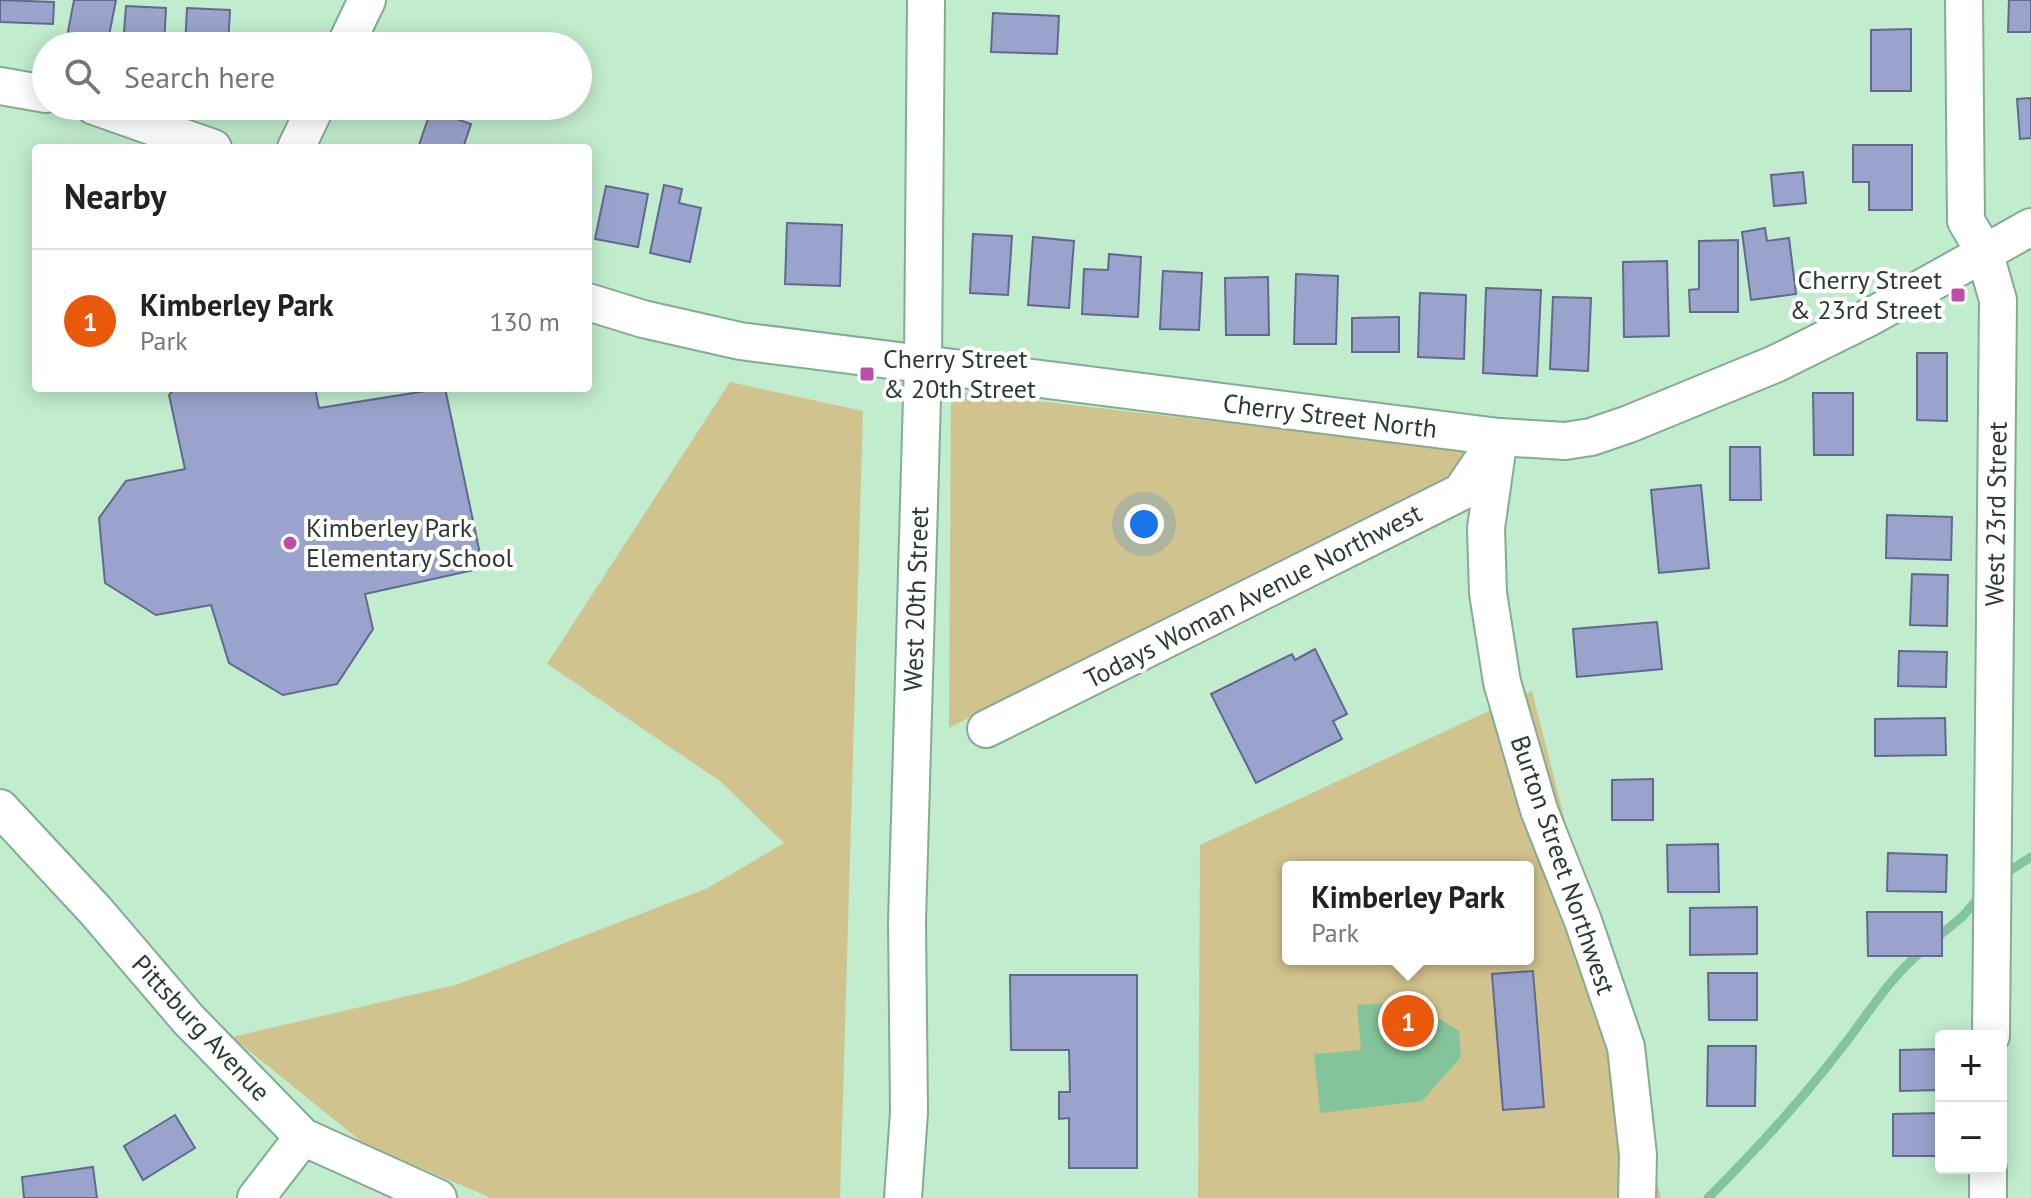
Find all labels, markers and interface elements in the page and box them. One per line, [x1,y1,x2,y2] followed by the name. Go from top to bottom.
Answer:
[32,32,592,120] search box
[60,54,104,98] icon: search
[124,57,275,96] text: Search here
[64,174,166,218] text: Nearby
[1789,263,1942,326] place label: Cherry Street & 23rd Street
[140,285,334,324] text: Kimberley Park
[1949,286,1967,304] marker: Cherry Street & 23rd Street
[83,305,97,338] text: 1
[489,305,560,338] text: 130 m
[140,324,188,357] text: Park
[883,342,1036,405] place label: Cherry Street & 20th Street
[858,365,876,383] marker: Cherry Street & 20th Street
[1221,386,1439,445] street label: Cherry Street North
[1977,421,2014,607] street label: West 23rd Street
[1079,496,1427,695] street label: Todays Woman Avenue Northwest
[1124,504,1164,544] your location
[896,506,935,692] street label: West 20th Street
[306,511,514,574] place label: Kimberley Park Elementary School
[281,534,299,552] marker: Kimberley Park Elementary School
[1504,731,1623,999] street label: Burton Street Northwest
[1282,861,1534,965] popup
[1311,877,1505,916] text: Kimberley Park
[1311,916,1359,949] text: Park
[125,948,278,1108] street label: Pittsburg Avenue
[1382,991,1434,1051] pin: 1
[1935,1030,2007,1174] map controls
[1935,1030,2007,1102] button: +
[1935,1102,2007,1174] button: −

